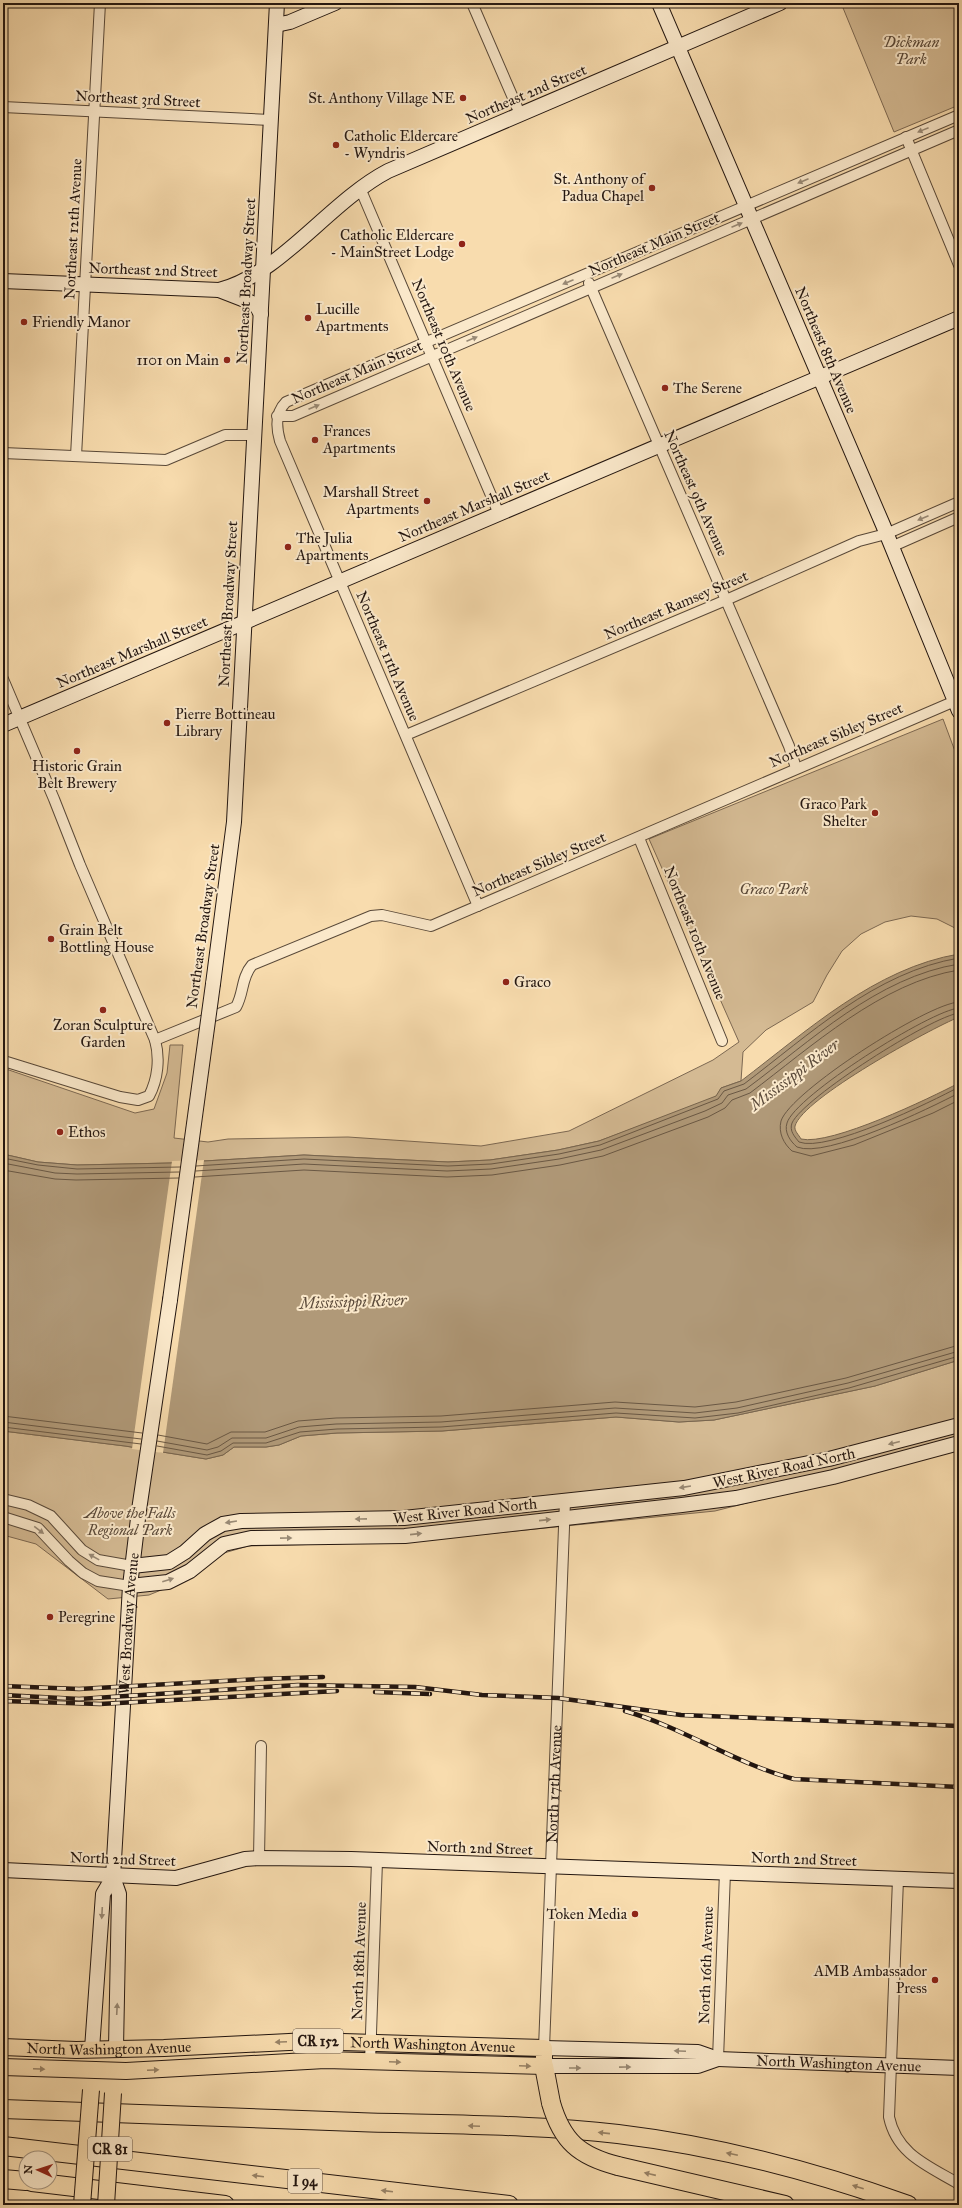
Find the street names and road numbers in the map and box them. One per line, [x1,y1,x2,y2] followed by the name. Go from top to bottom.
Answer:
[463,60,590,128] street label: Northeast 2nd Street
[75,87,202,111] street label: Northeast 3rd Street
[60,158,86,300] street label: Northeast 12th Avenue
[233,197,259,364] street label: Northeast Broadway Street
[586,208,723,280] street label: Northeast Main Street
[88,259,219,281] street label: Northeast 2nd Street
[408,276,480,414] street label: Northeast 10th Avenue
[791,284,861,416] street label: Northeast 8th Avenue
[289,336,426,408] street label: Northeast Main Street
[660,427,732,559] street label: Northeast 9th Avenue
[396,466,553,546] street label: Northeast Marshall Street
[215,520,241,687] street label: Northeast Broadway Street
[601,566,751,643] street label: Northeast Ramsey Street
[352,588,424,724] street label: Northeast 11th Avenue
[54,612,211,692] street label: Northeast Marshall Street
[766,698,906,771] street label: Northeast Sibley Street
[469,827,609,900] street label: Northeast Sibley Street
[183,842,224,1010] street label: Northeast Broadway Street
[660,864,730,1002] street label: Northeast 10th Avenue
[711,1444,857,1492] street label: West River Road North
[392,1494,539,1528] street label: West River Road North
[115,1552,143,1695] street label: West Broadway Avenue
[543,1725,565,1844] street label: North 17th Avenue
[427,1837,534,1859] street label: North 2nd Street
[70,1848,177,1870] street label: North 2nd Street
[751,1848,858,1870] street label: North 2nd Street
[348,1902,370,2020] street label: North 18th Avenue
[695,1906,717,2024] street label: North 16th Avenue
[293,2029,343,2053] road number: CR 152
[350,2033,515,2056] street label: North Washington Avenue
[26,2038,192,2059] street label: North Washington Avenue
[756,2051,921,2076] street label: North Washington Avenue
[88,2137,132,2161] road number: CR 81
[288,2169,322,2193] road number: I 94

